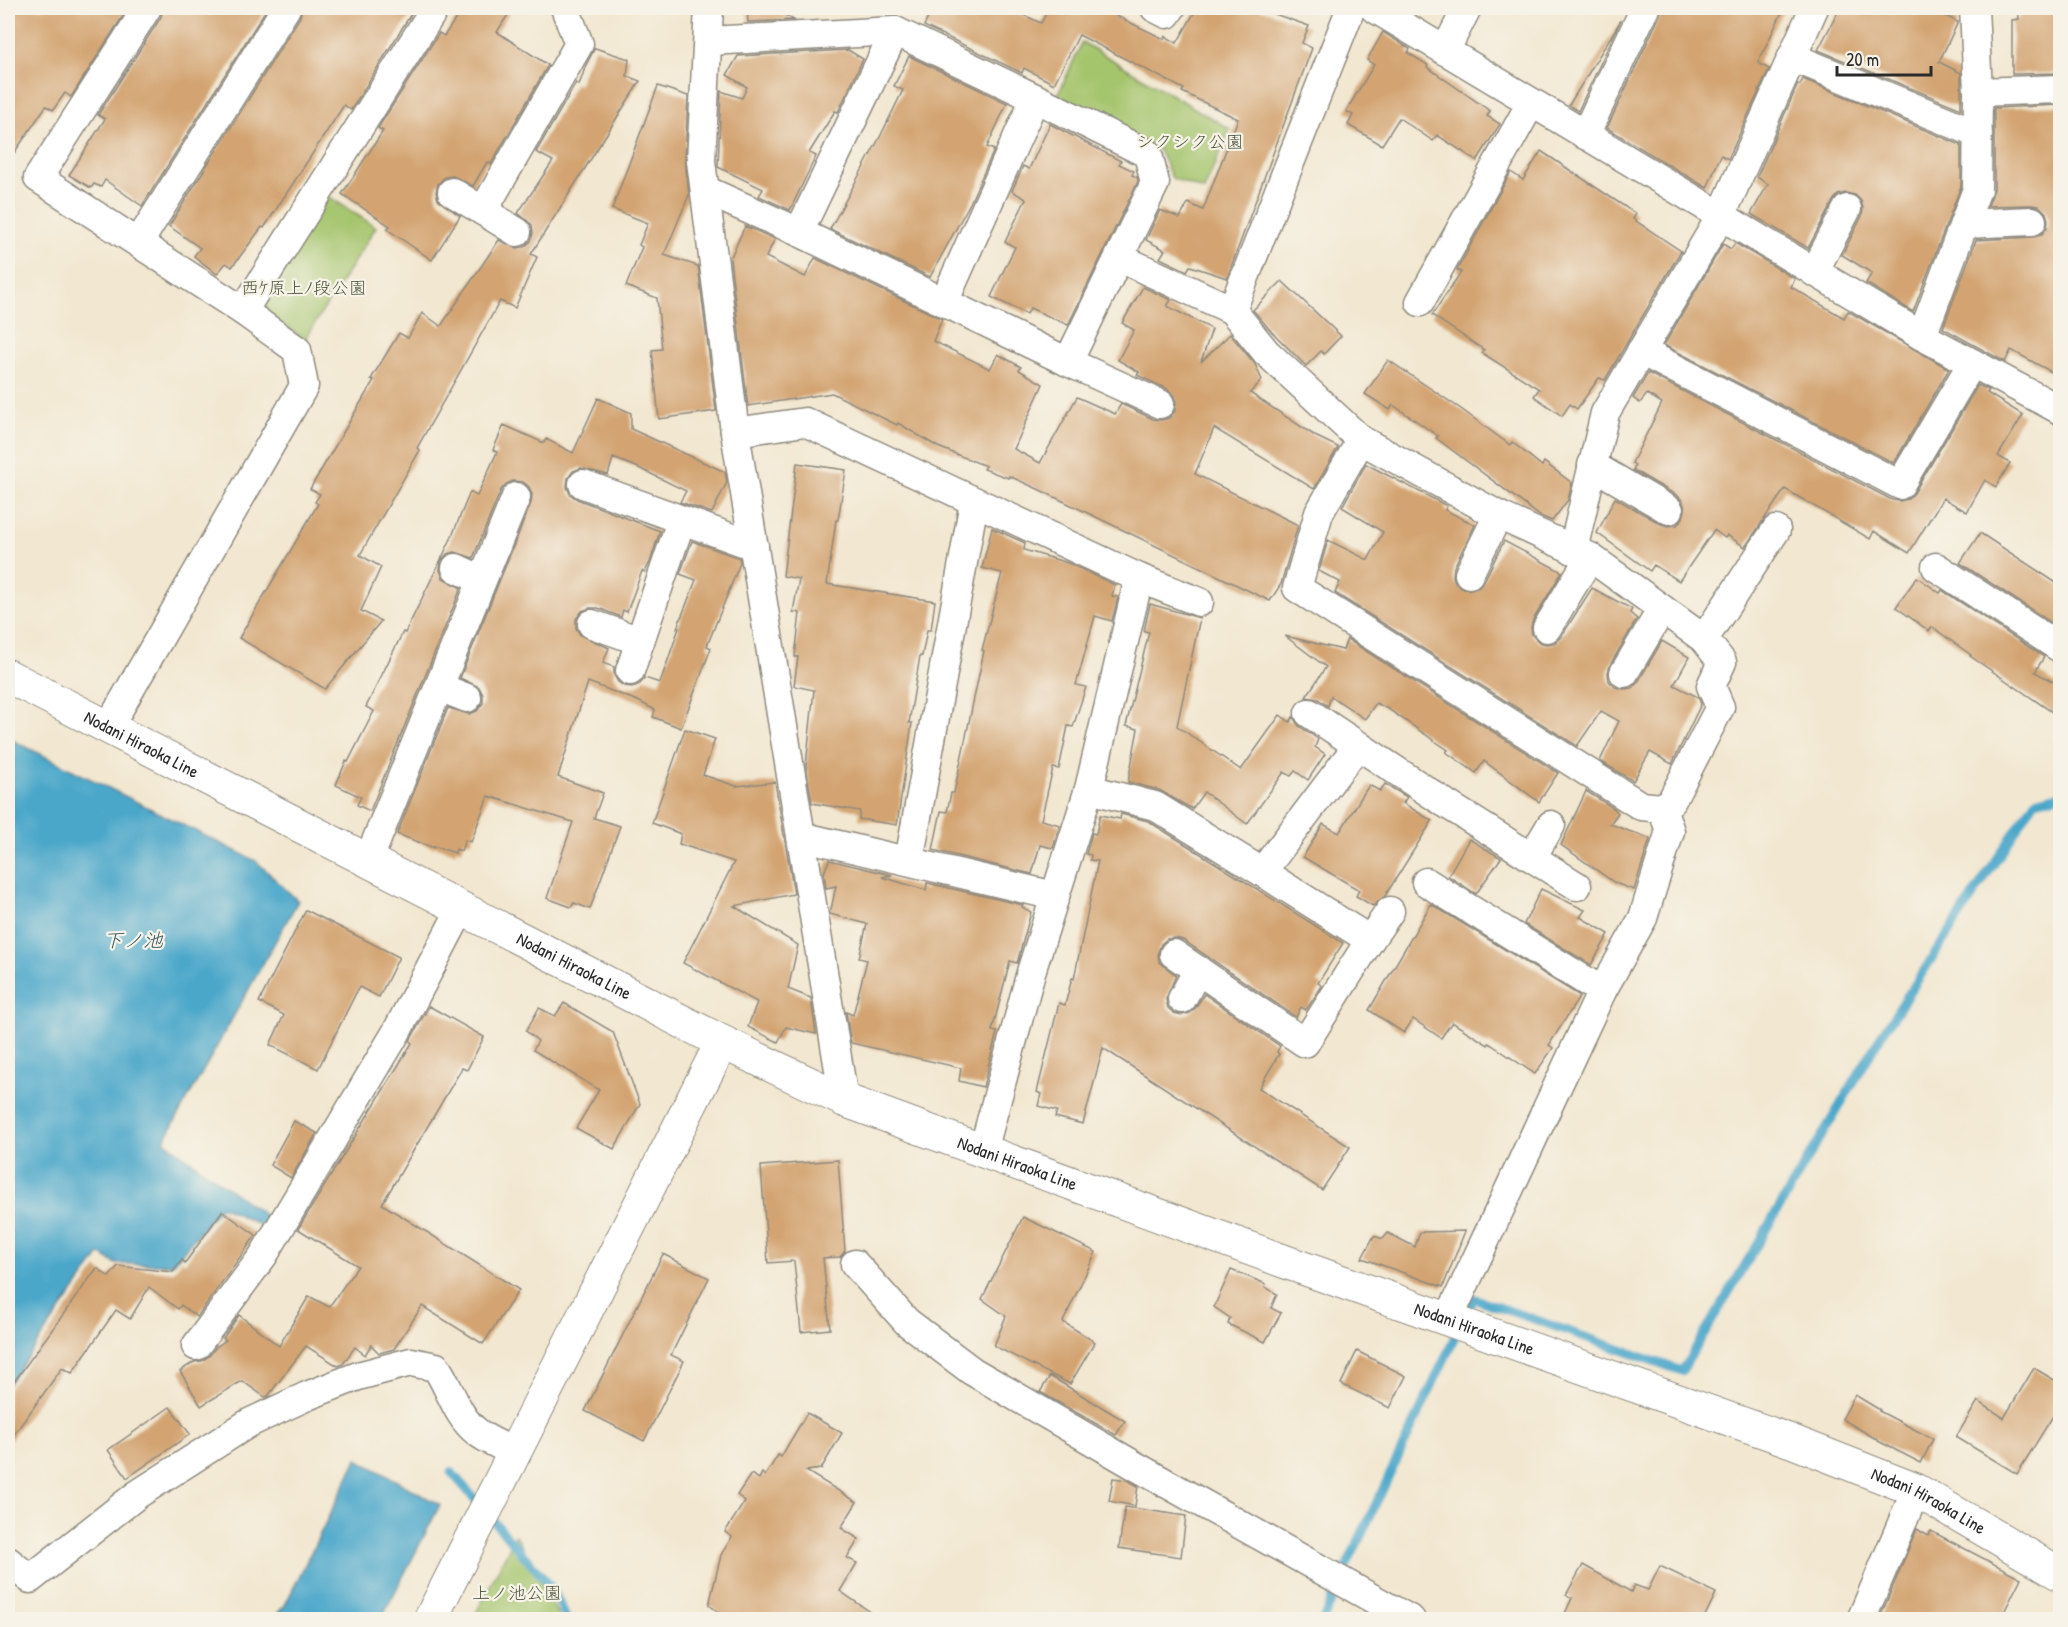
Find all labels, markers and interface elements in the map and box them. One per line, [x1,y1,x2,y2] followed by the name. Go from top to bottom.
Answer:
[1837,39,1932,77] scale bar
[1846,47,1879,72] text: 20 m
[1136,129,1244,154] park label: シクシク公園
[241,275,367,300] park label: 西ｹ原上ﾉ段公園
[80,704,203,784] street label: Nodani Hiraoka Line
[103,926,164,953] water label: 下ノ池
[513,926,636,1005] street label: Nodani Hiraoka Line
[954,1130,1081,1196] street label: Nodani Hiraoka Line
[1411,1295,1538,1361] street label: Nodani Hiraoka Line
[1868,1461,1990,1540] street label: Nodani Hiraoka Line
[472,1580,562,1605] park label: 上ノ池公園

